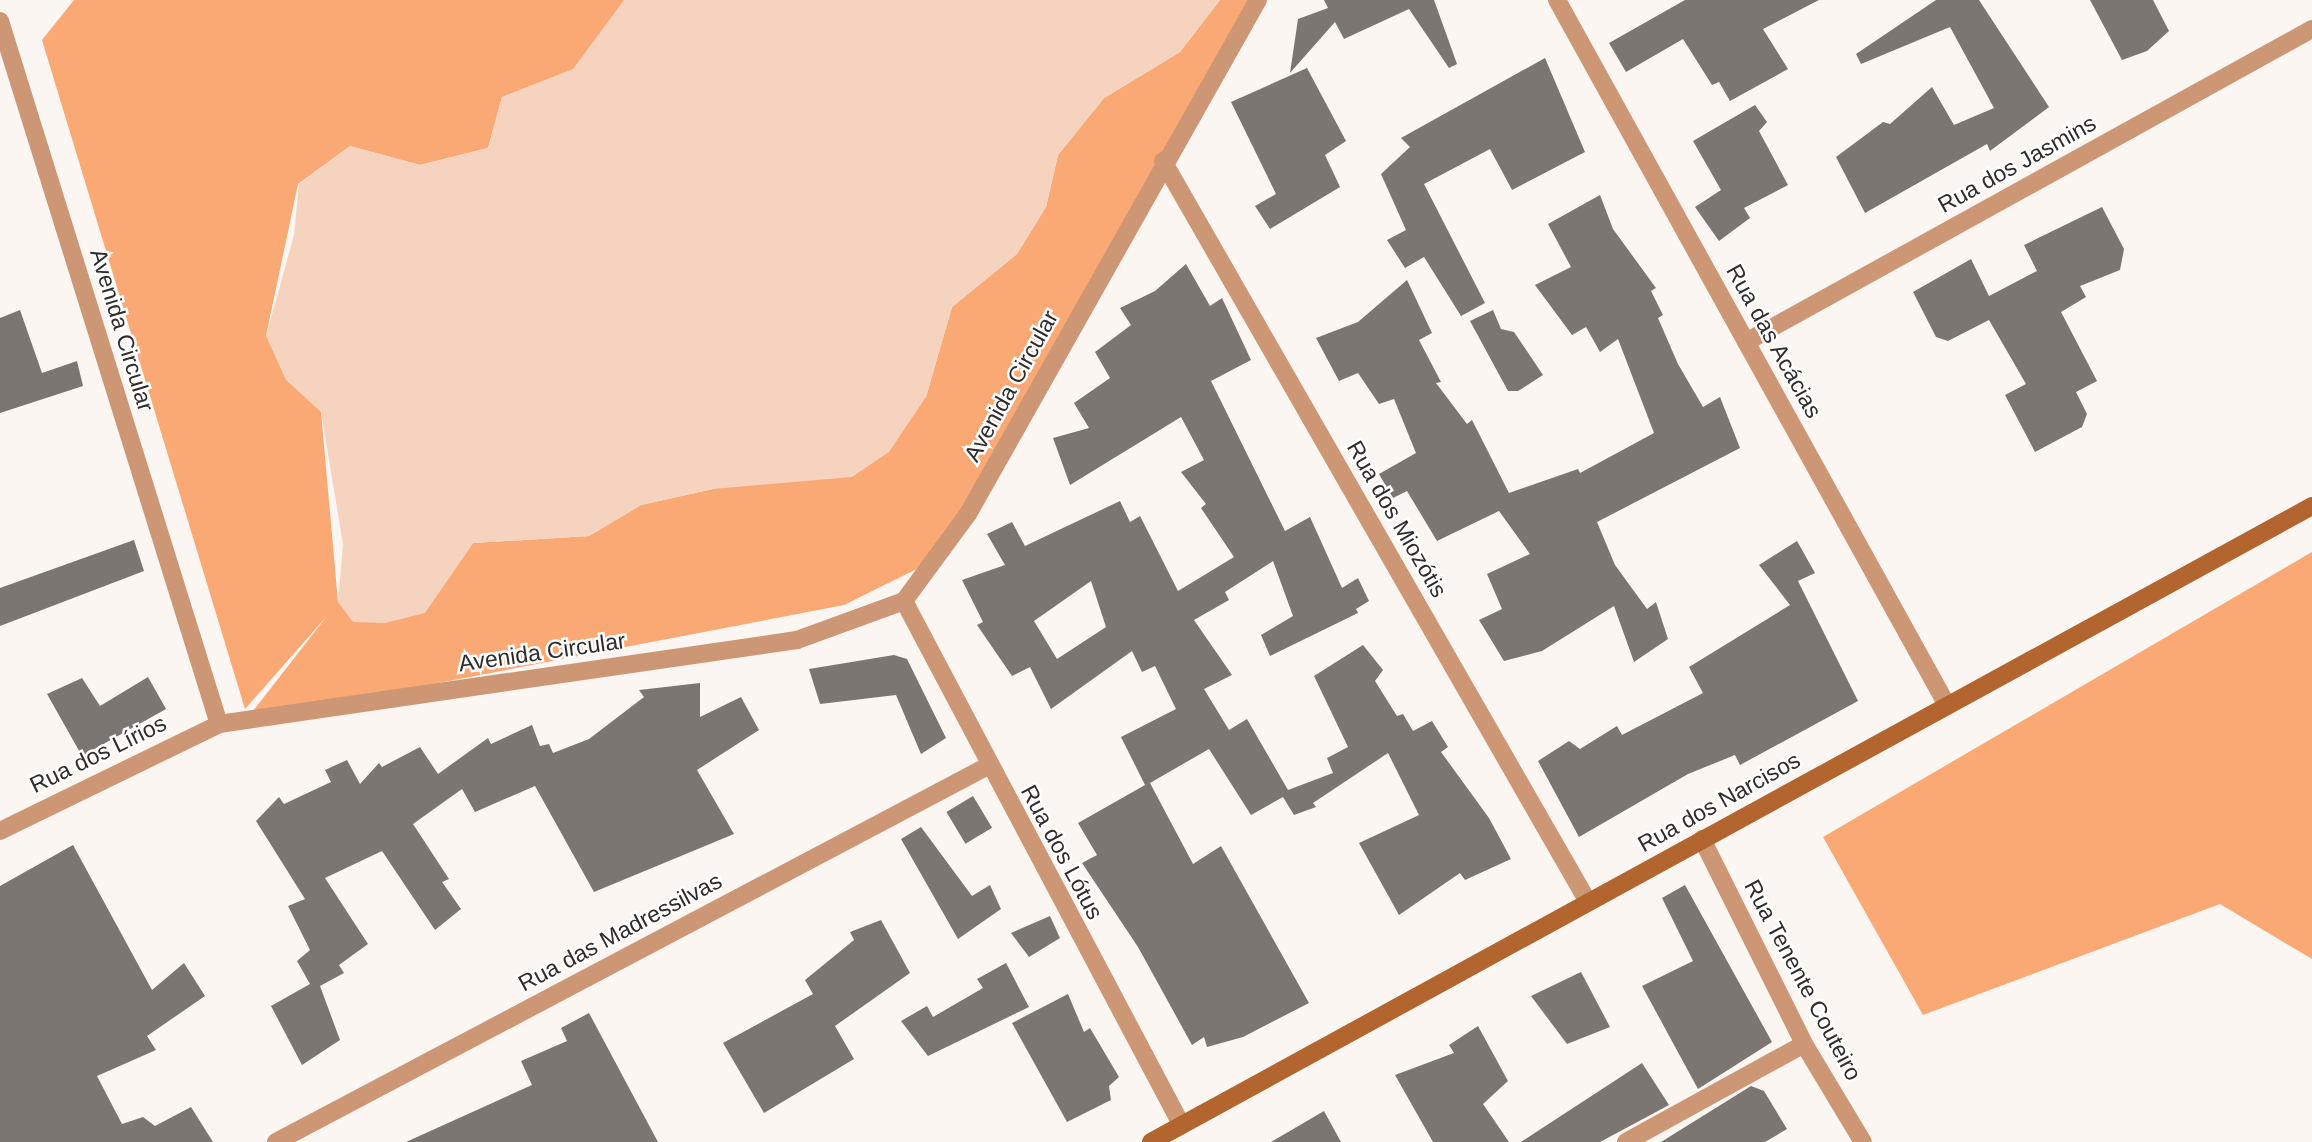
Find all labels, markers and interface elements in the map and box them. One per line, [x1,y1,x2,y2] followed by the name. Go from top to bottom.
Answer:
[1933,109,2101,219] street label: Rua dos Jasmins
[84,245,160,415] street label: Avenida Circular
[1720,259,1828,423] street label: Rua das Acácias
[958,306,1064,466] street label: Avenida Circular
[1341,436,1453,602] street label: Rua dos Miozótis
[457,627,627,677] street label: Avenida Circular
[25,709,171,799] street label: Rua dos Lírios
[1633,746,1805,858] street label: Rua dos Narcisos
[1015,780,1109,924] street label: Rua dos Lótus
[514,867,726,997] street label: Rua das Madressilvas
[1738,875,1868,1085] street label: Rua Tenente Couteiro

